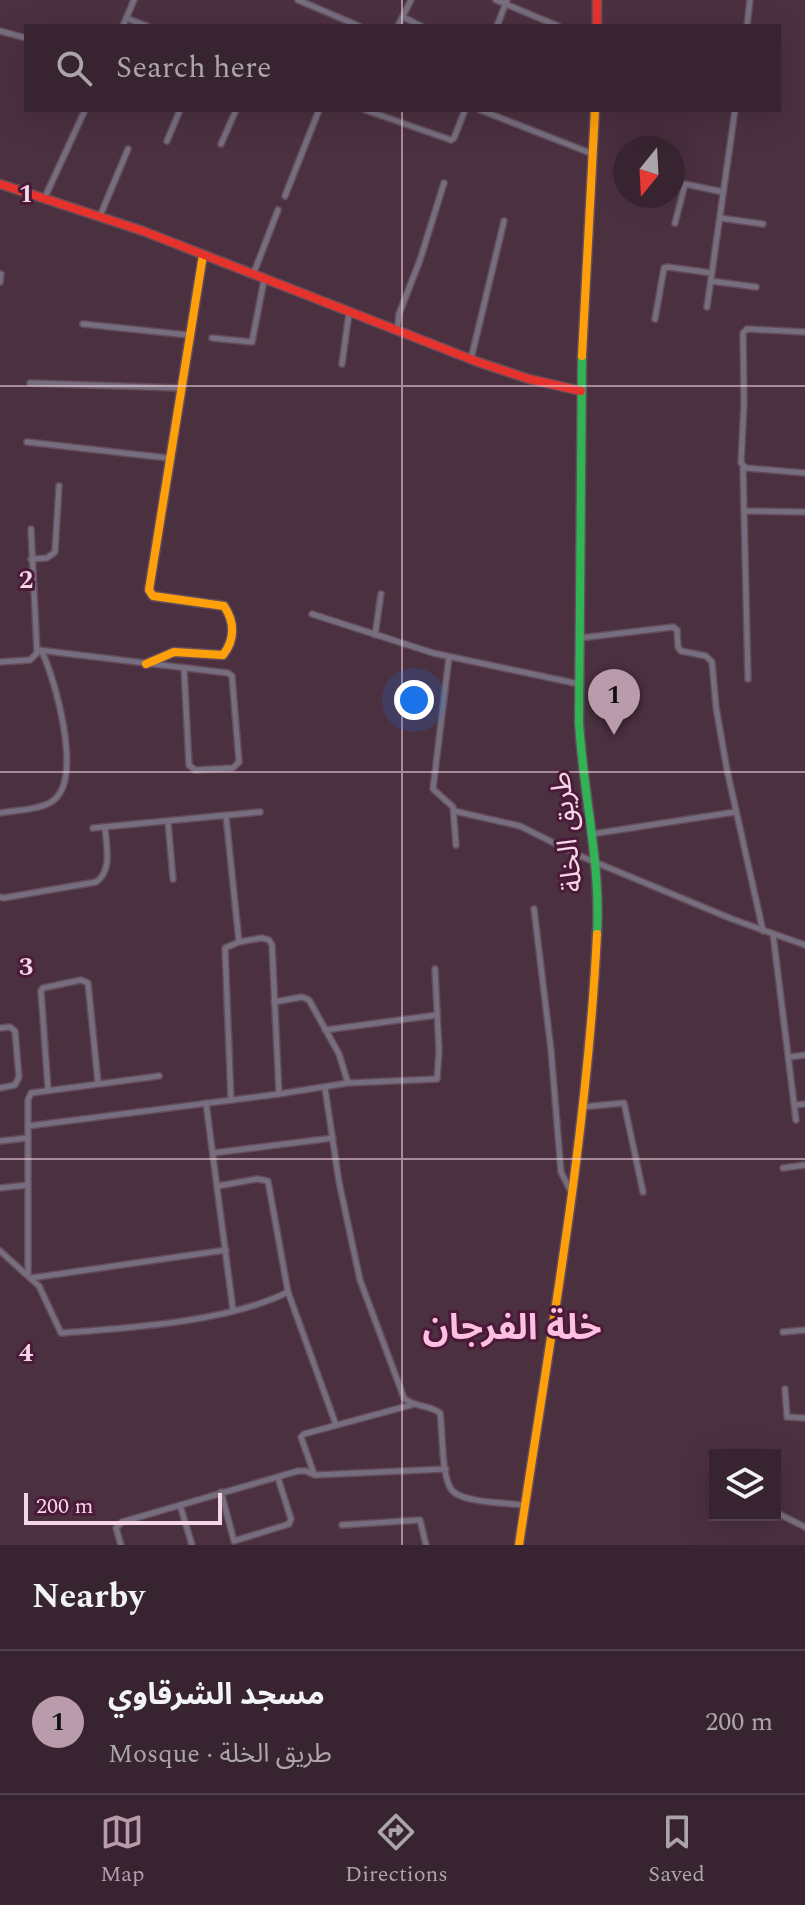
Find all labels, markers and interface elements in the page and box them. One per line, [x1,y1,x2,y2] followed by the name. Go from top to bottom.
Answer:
[24,24,781,112] search box
[116,45,272,91] text: Search here
[52,46,96,90] icon: search
[613,136,685,208] north arrow
[19,174,33,214] text: 1
[19,560,33,600] text: 2
[588,669,640,735] pin: 1
[394,680,434,720] your location
[539,770,595,894] street label: طريق الخلة
[19,947,33,987] text: 3
[422,1301,602,1356] district label: خلة الفرجان
[19,1333,34,1373] text: 4
[709,1449,781,1521] map controls
[709,1449,781,1521] button: layers
[24,1489,222,1525] scale bar
[36,1490,93,1523] text: 200 m
[32,1571,145,1623] text: Nearby
[108,1672,325,1718] text: مسجد الشرقاوي
[51,1702,65,1742] text: 1
[705,1702,773,1742] text: 200 m
[108,1734,332,1774] text: Mosque · طريق الخلة
[100,1810,145,1891] tab: Map
[345,1810,448,1891] tab: Directions
[648,1810,705,1891] tab: Saved

